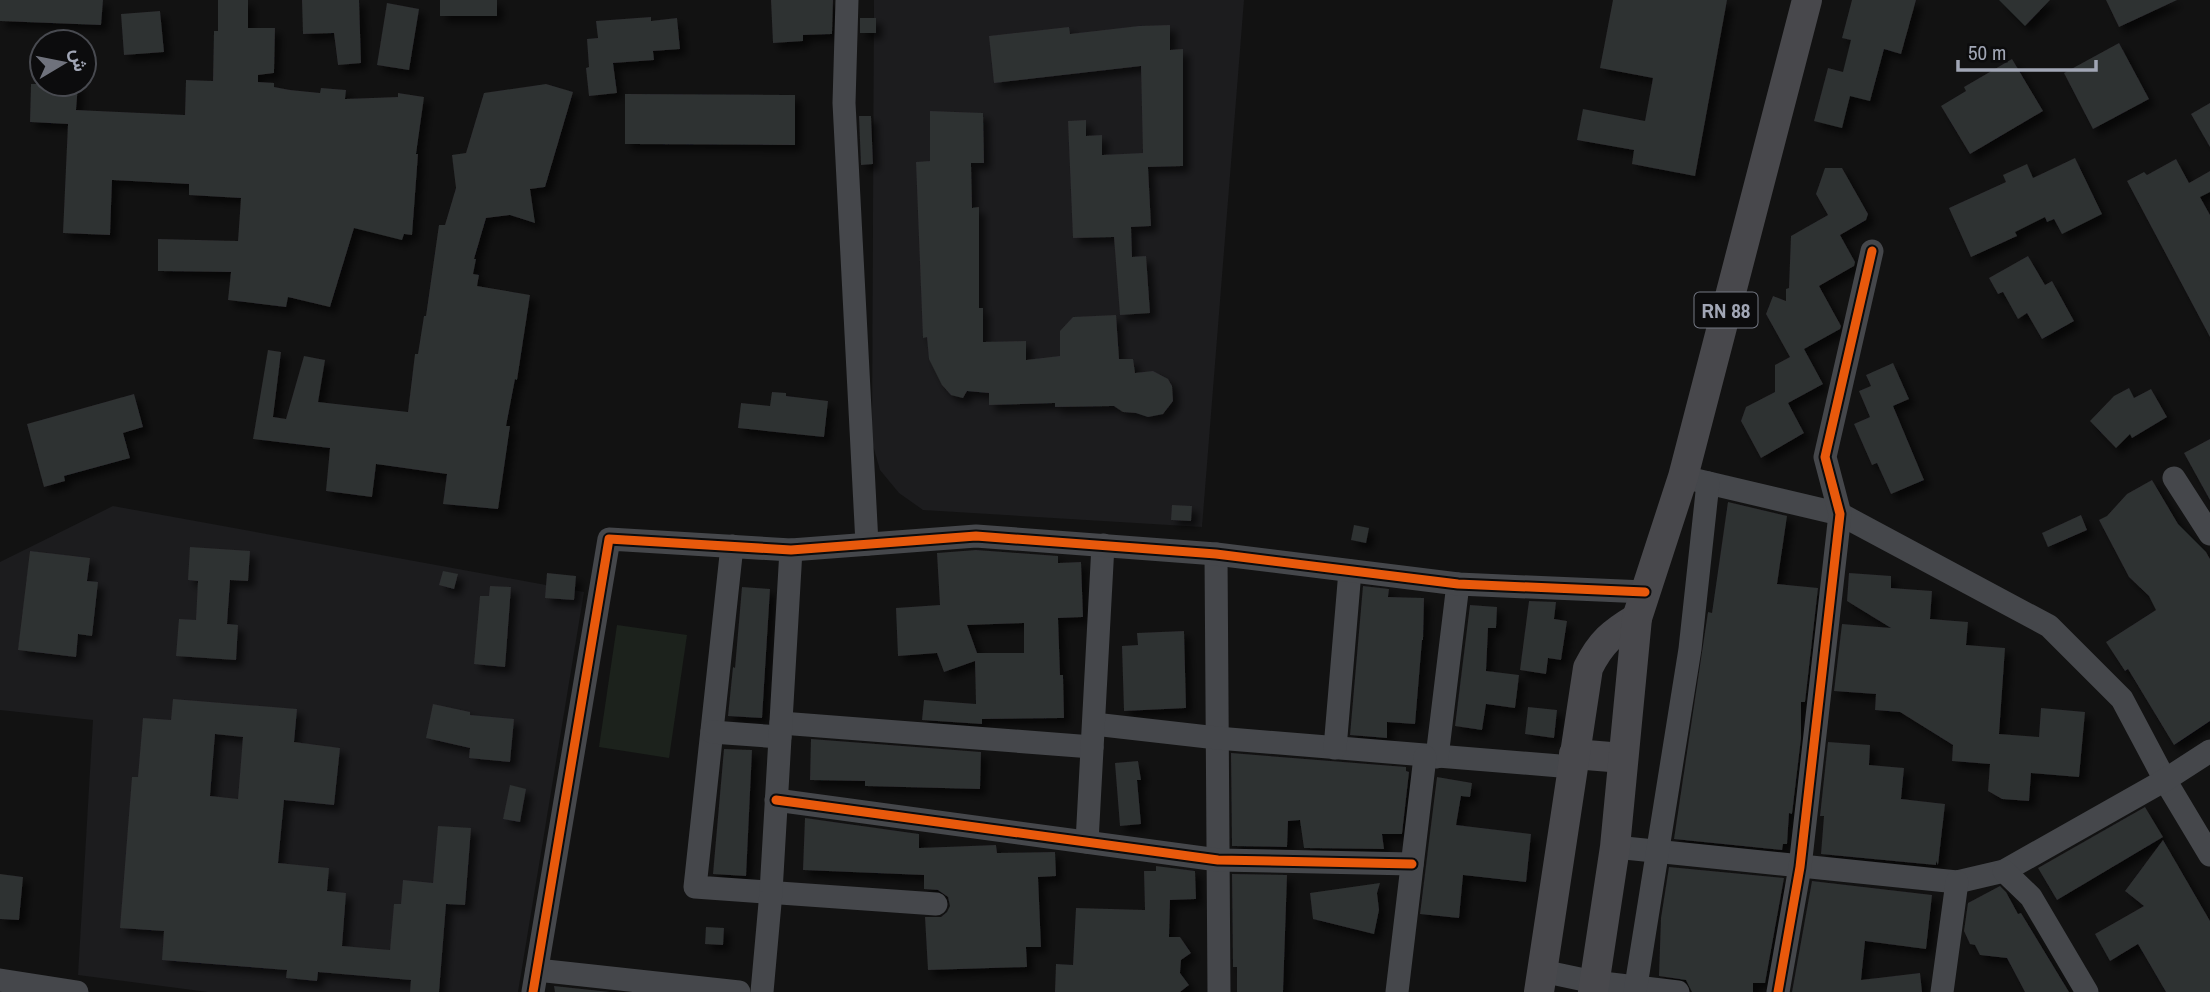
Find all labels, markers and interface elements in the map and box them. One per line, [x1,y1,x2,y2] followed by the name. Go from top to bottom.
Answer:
[28,28,98,98] north arrow
[1958,28,2096,72] scale bar
[1968,38,2006,67] text: 50 m
[65,47,95,74] text: ش
[1694,292,1758,328] road number: RN 88

